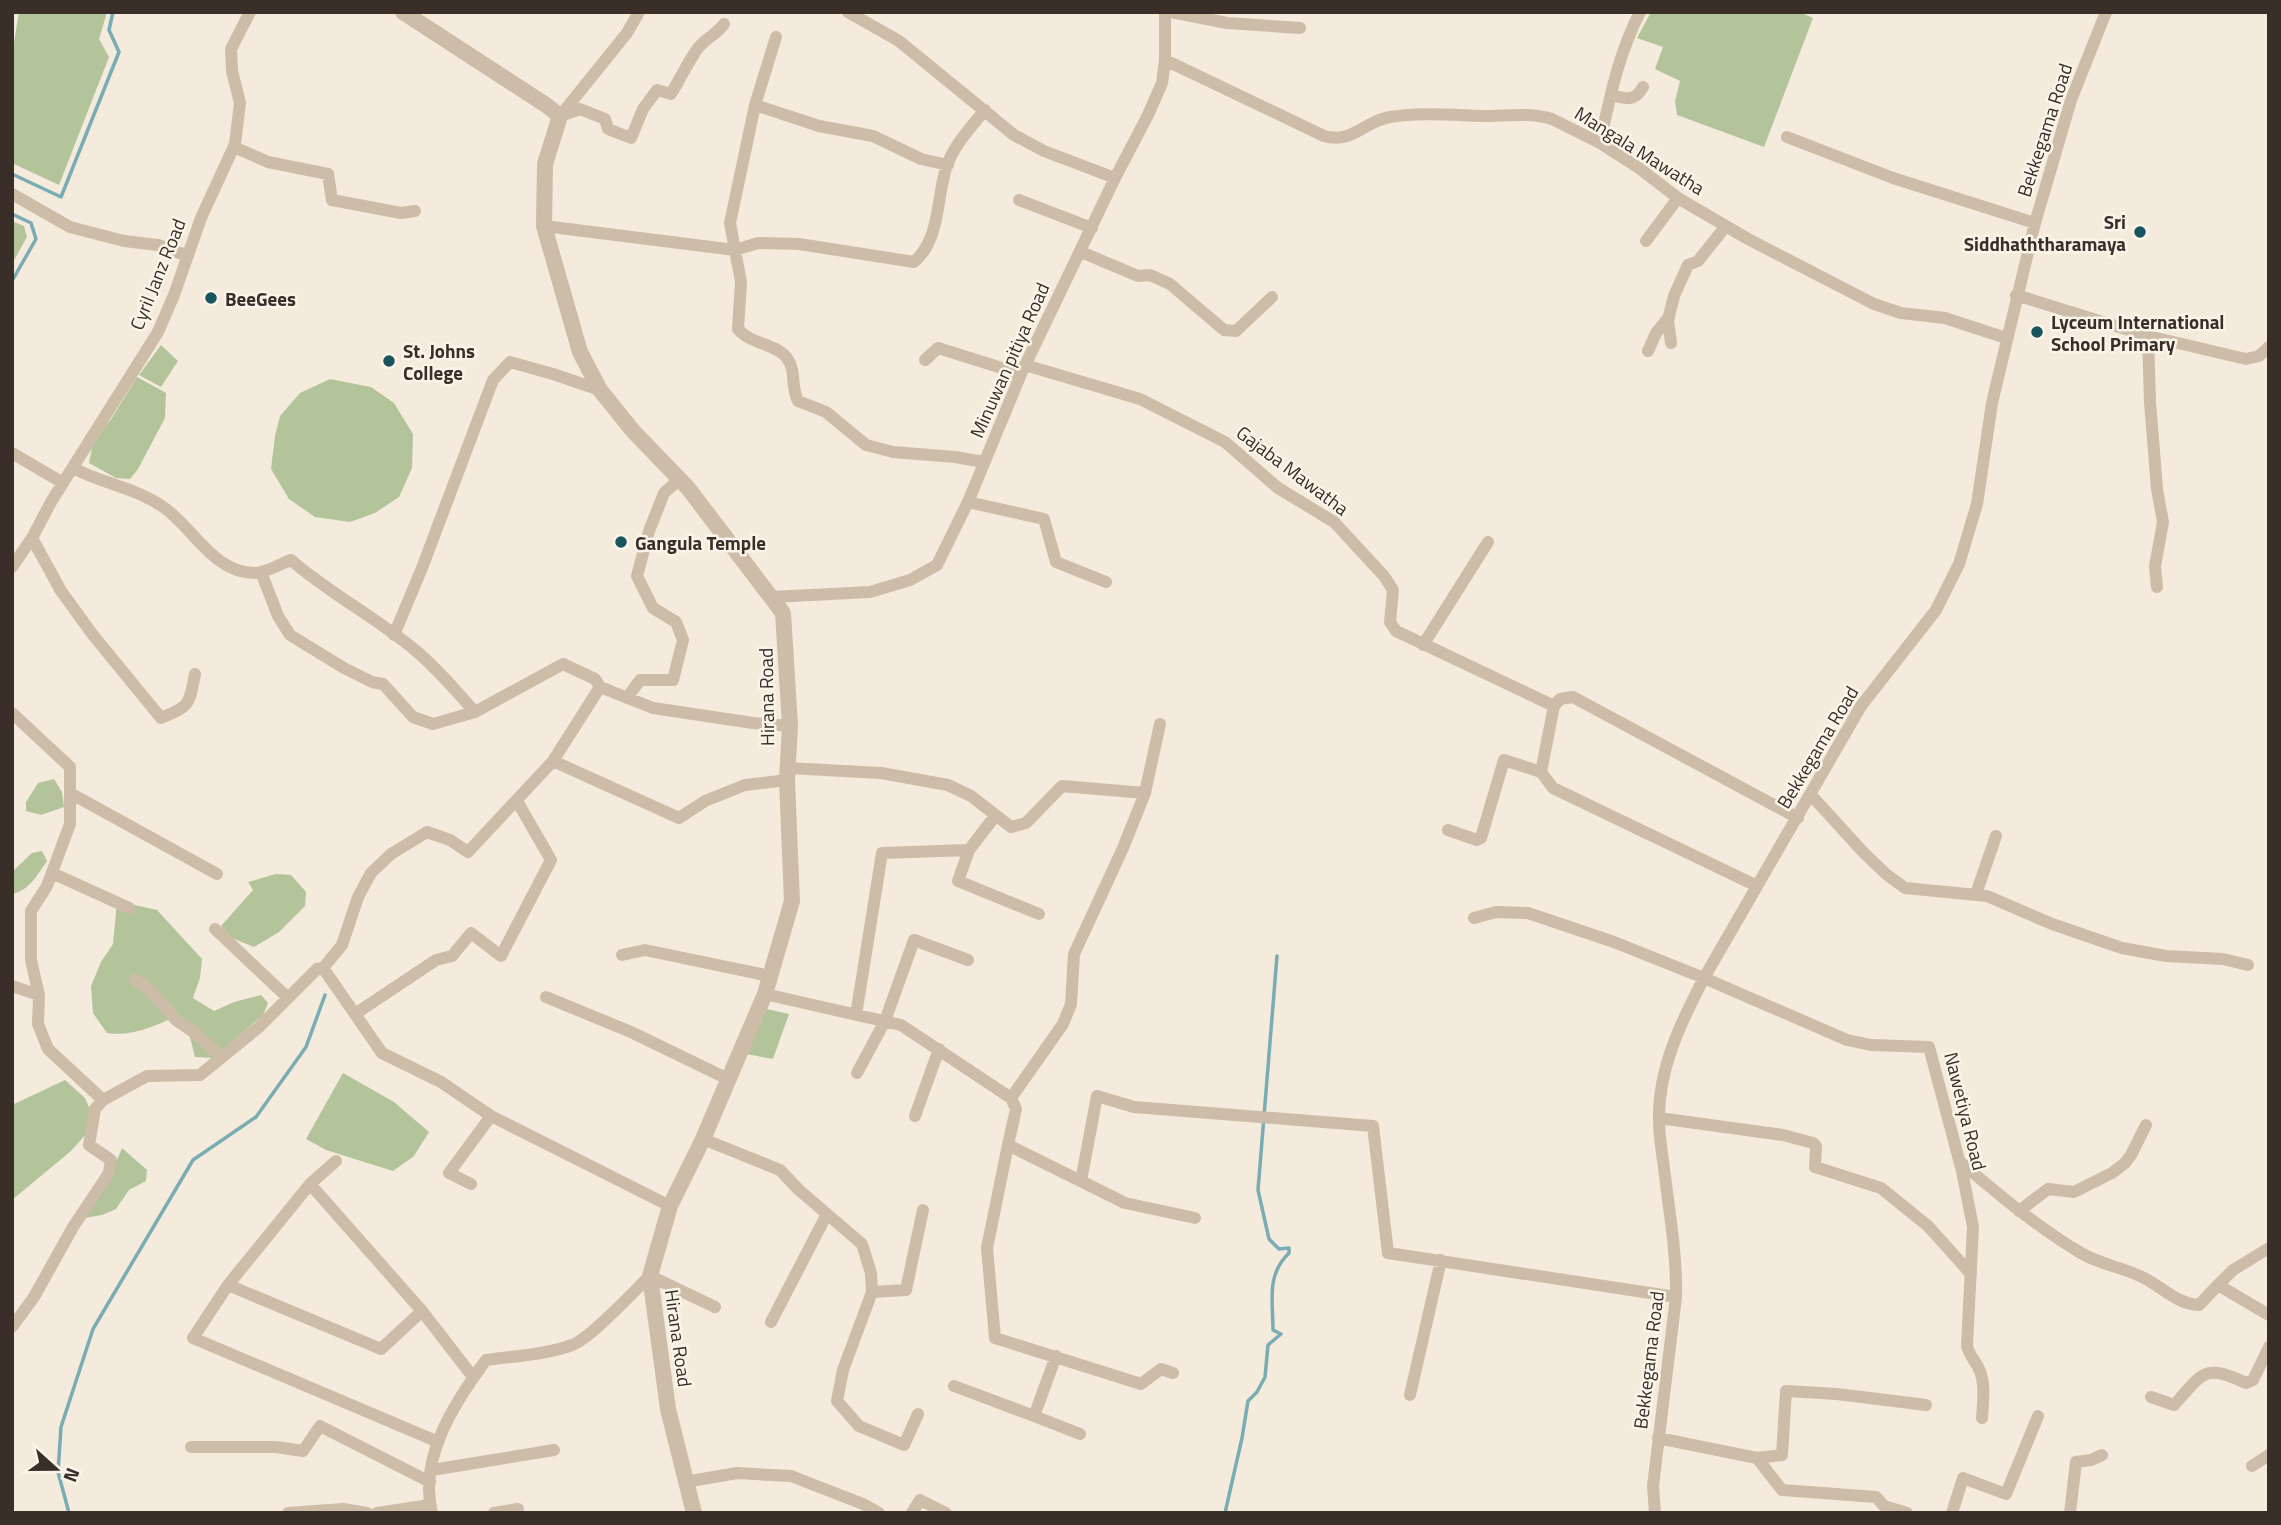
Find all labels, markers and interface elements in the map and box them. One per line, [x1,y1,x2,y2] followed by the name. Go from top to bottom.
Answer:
[2009,59,2079,201] street label: Bekkegama Road
[1569,98,1711,202] street label: Mangala Mawatha
[1964,207,2126,258] place label: Sri Siddhaththaramaya
[122,214,192,334] street label: Cyril Janz Road
[2132,224,2148,240] marker: Sri Siddhaththaramaya
[962,278,1056,442] street label: Minuwan pitiya Road
[225,284,296,313] place label: BeeGees
[203,290,219,306] marker: BeeGees
[2051,307,2225,358] place label: Lyceum International School Primary
[2029,324,2045,340] marker: Lyceum International School Primary
[403,336,475,387] place label: St. Johns College
[381,353,397,369] marker: St. Johns College
[1231,418,1356,522] street label: Gajaba Mawatha
[635,528,766,557] place label: Gangula Temple
[613,534,629,550] marker: Gangula Temple
[751,648,781,746] street label: Hirana Road
[1769,680,1865,814] street label: Bekkegama Road
[1937,1049,1995,1173] street label: Nawetiya Road
[658,1287,700,1389] street label: Hirana Road
[1625,1289,1671,1431] street label: Bekkegama Road
[21,1434,91,1504] north arrow
[56,1464,88,1487] text: N

